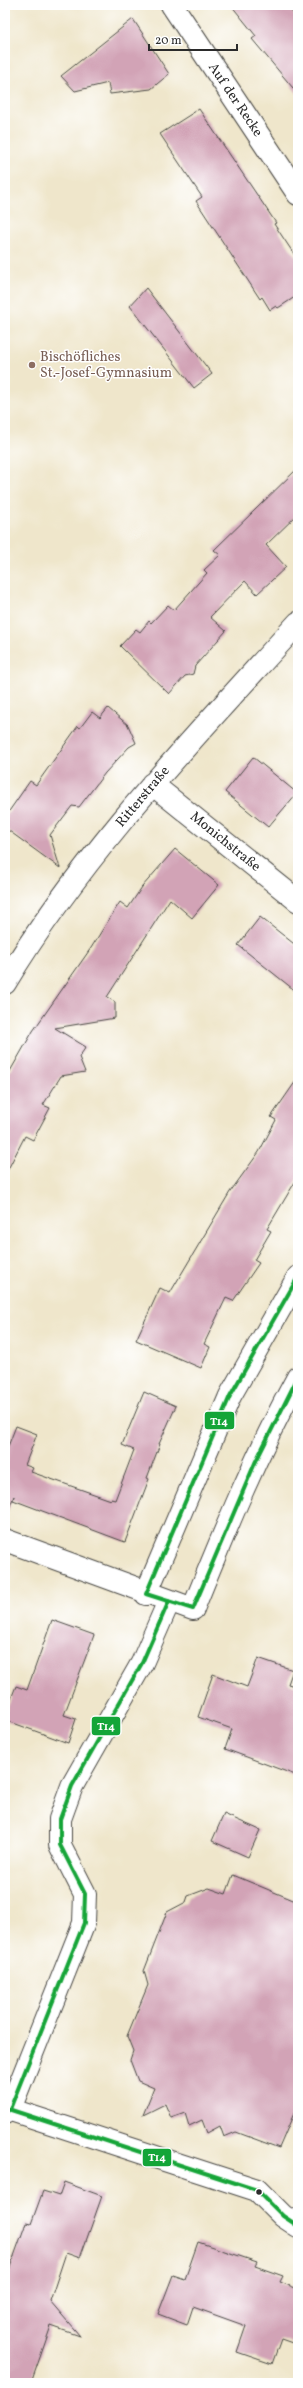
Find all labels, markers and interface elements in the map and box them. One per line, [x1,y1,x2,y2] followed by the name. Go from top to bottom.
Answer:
[149,26,237,52] scale bar
[155,33,182,49] text: 20 m
[203,59,267,141] street label: Auf der Recke
[40,348,172,383] place label: Bischöfliches St.-Josef-Gymnasium
[27,360,37,370] marker: Bischöfliches St.-Josef-Gymnasium
[112,762,174,832] street label: Ritterstraße
[186,808,265,877] street label: Monichstraße
[204,1411,235,1430] line badge: T14
[210,1415,228,1430] text: T14
[91,1716,121,1736] line badge: T14
[97,1720,115,1735] text: T14
[142,2148,172,2167] line badge: T14
[148,2151,166,2166] text: T14
[254,2187,264,2197] unlabelled marker

